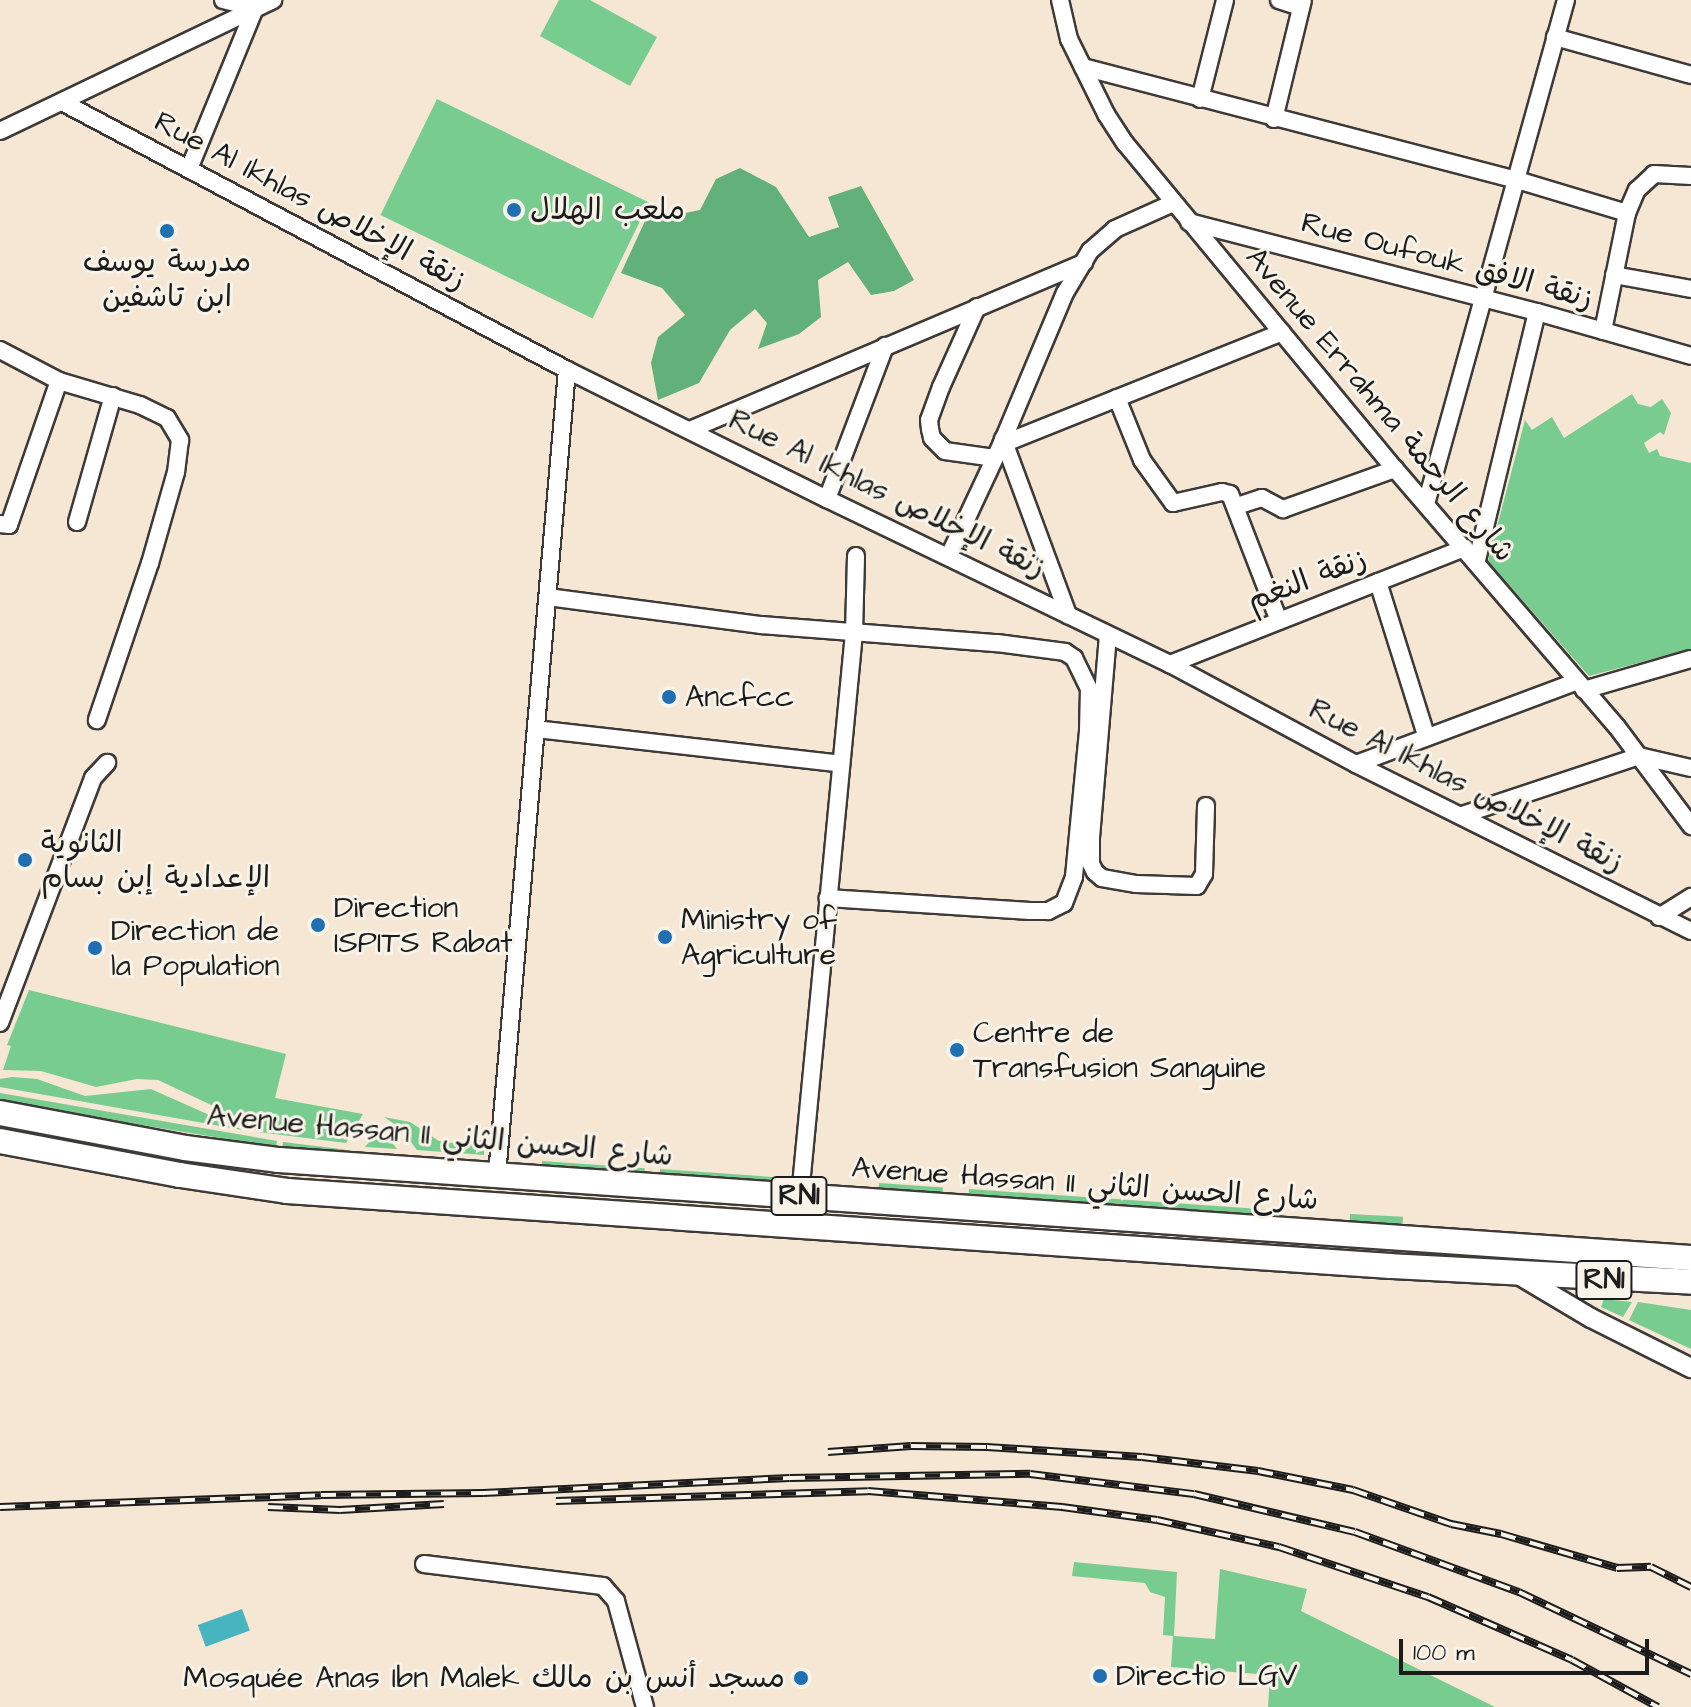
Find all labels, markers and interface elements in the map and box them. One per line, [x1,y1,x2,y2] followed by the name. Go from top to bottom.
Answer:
[148,104,472,298] street label: Rue Al Ikhlas زنقة الإخلاص
[530,192,685,228] place label: ملعب الهلال
[505,201,523,219] marker: ملعب الهلال
[1297,205,1597,317] street label: Rue Oufouk زنقة الافق
[158,222,176,240] marker: مدرسة يوسف ابن تاشفين
[1238,240,1522,570] street label: Avenue Errahma شارع الرحمة
[83,244,251,314] place label: مدرسة يوسف ابن تاشفين
[723,402,1051,586] street label: Rue Al Ikhlas زنقة الإخلاص
[1242,541,1372,619] street label: زنقة النغم
[685,679,794,715] place label: Ancfcc
[660,688,678,706] marker: Ancfcc
[1303,691,1629,881] street label: Rue Al Ikhlas زنقة الإخلاص
[41,825,270,896] place label: الثانوية الإعدادية إبن بسام
[16,851,34,869] marker: الثانوية الإعدادية إبن بسام
[334,890,512,960] place label: Direction ISPITS Rabat
[681,902,837,972] place label: Ministry of Agriculture
[111,913,279,984] place label: Direction de la Population
[309,916,327,934] marker: Direction ISPITS Rabat
[656,928,674,946] marker: Ministry of Agriculture
[86,939,104,957] marker: Direction de la Population
[973,1015,1266,1086] place label: Centre de Transfusion Sanguine
[948,1041,966,1059] marker: Centre de Transfusion Sanguine
[205,1098,675,1174] street label: Avenue Hassan II شارع الحسن الثاني
[850,1150,1320,1218] street label: Avenue Hassan II شارع الحسن الثاني
[769,1172,829,1220] road number: RN1
[1574,1256,1634,1304] road number: RN1
[1403,1623,1653,1673] scale bar
[1413,1636,1475,1670] text: 100 m
[1116,1658,1298,1694] place label: Directio LGV
[183,1660,785,1696] place label: Mosquée Anas Ibn Malek مسجد أنس بن مالك
[1091,1667,1109,1685] marker: Directio LGV
[792,1669,810,1687] marker: Mosquée Anas Ibn Malek مسجد أنس بن مالك

